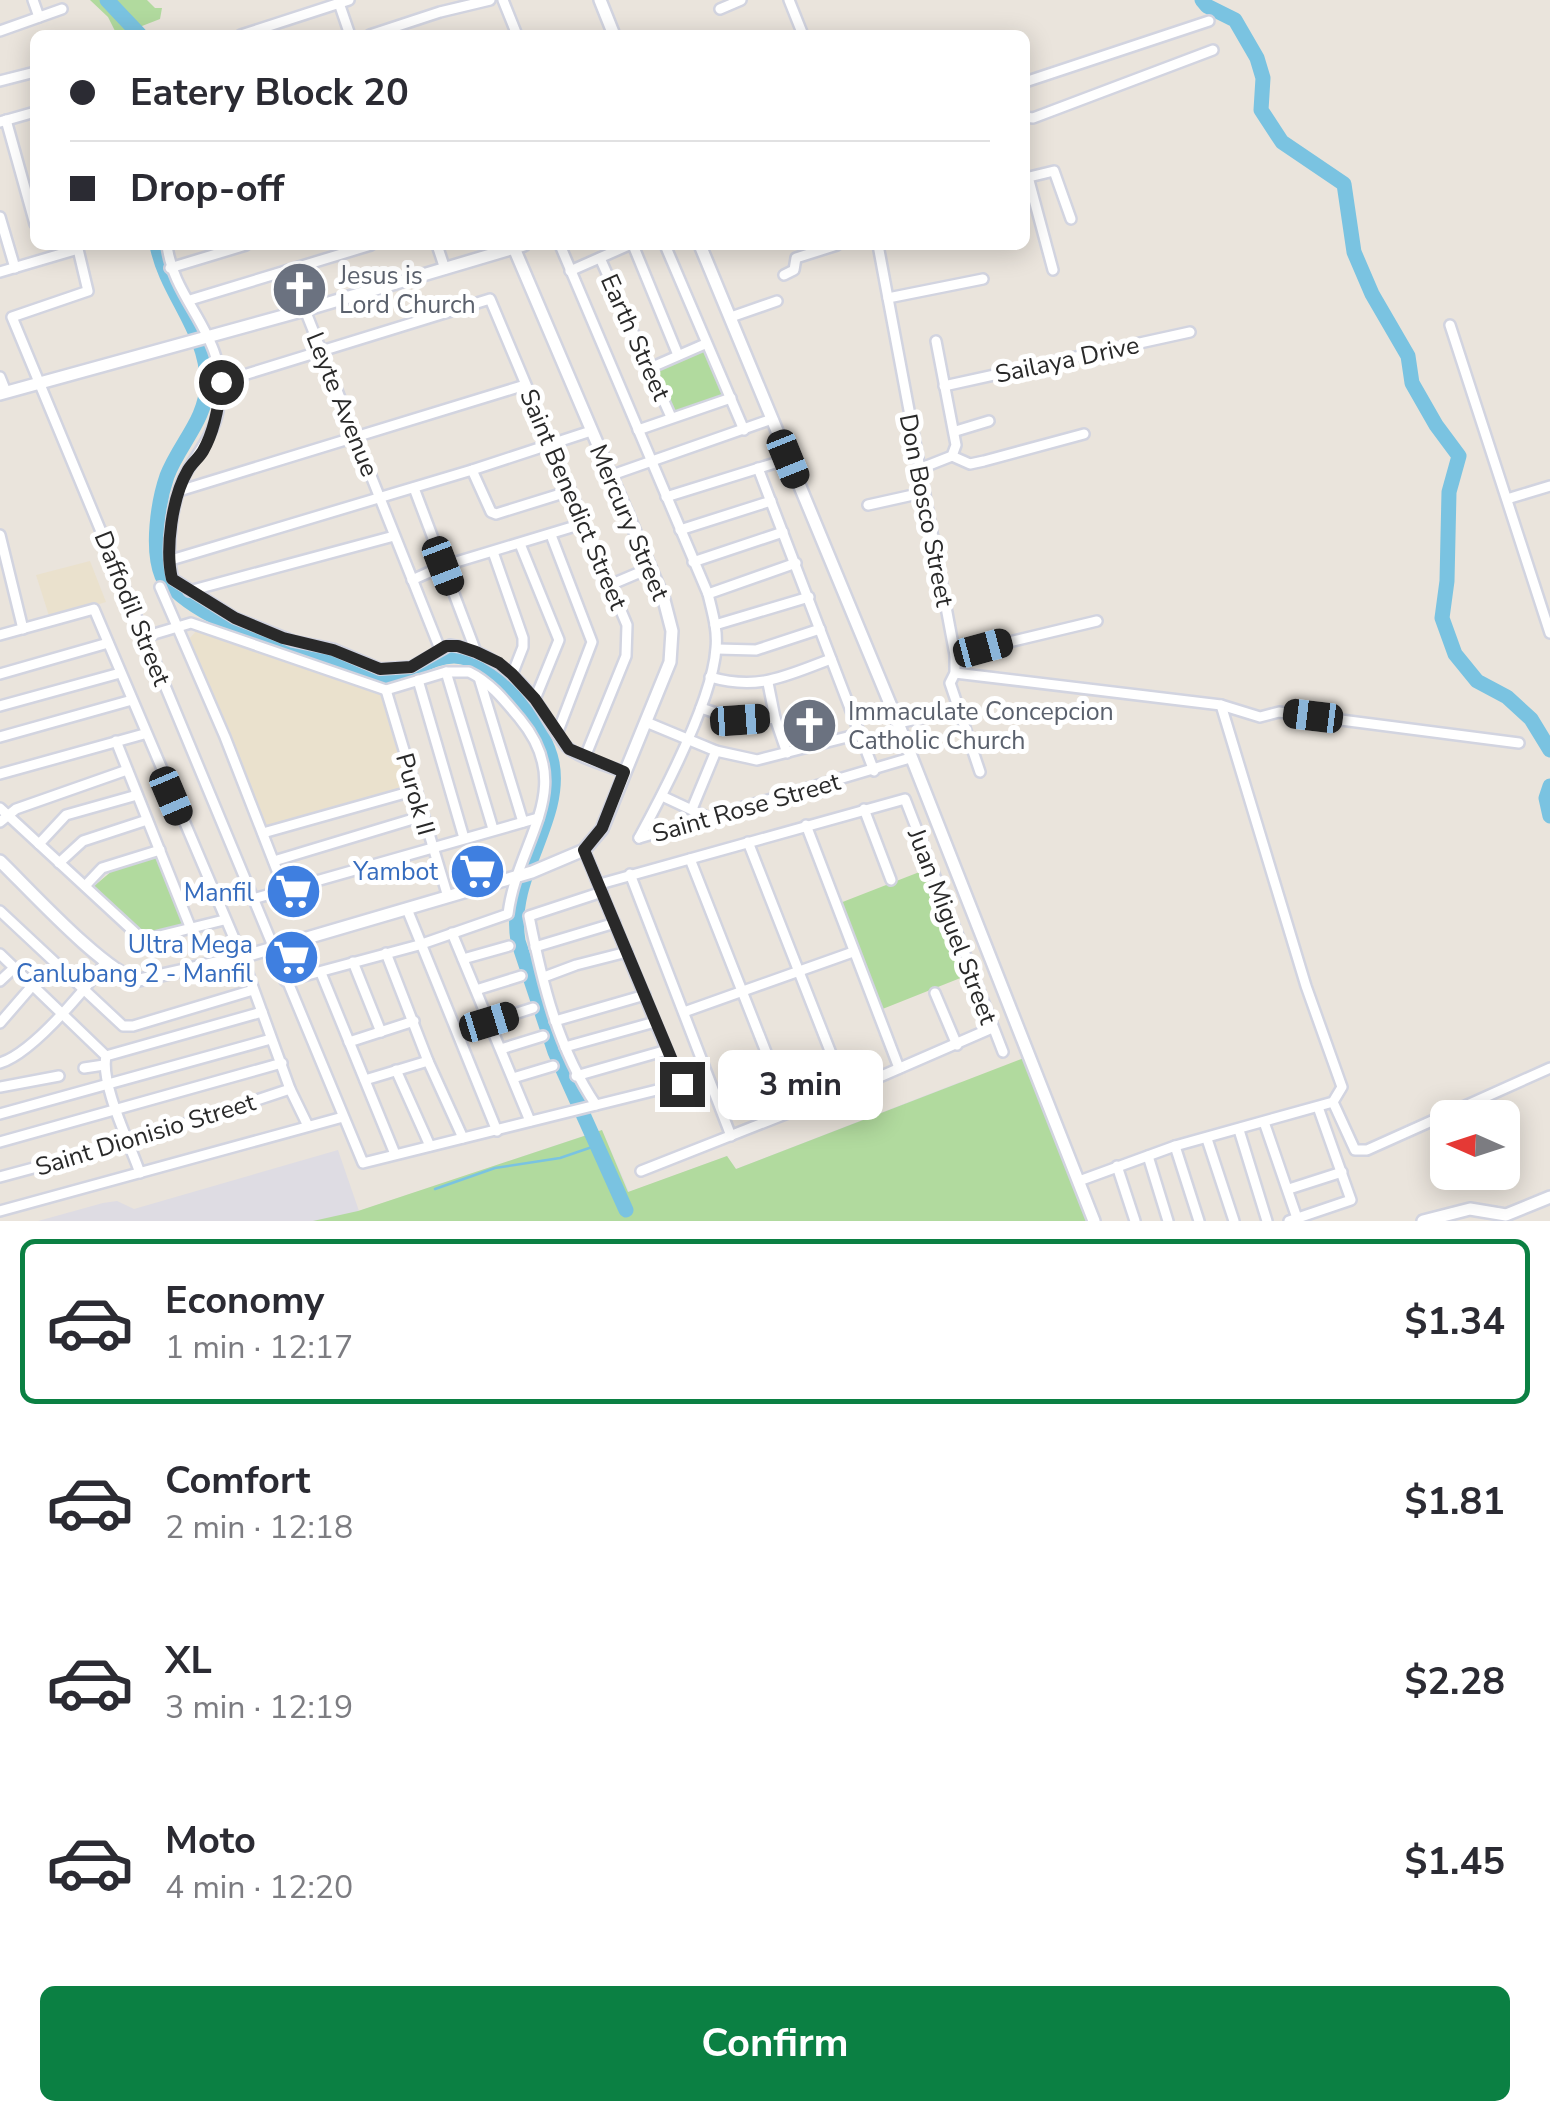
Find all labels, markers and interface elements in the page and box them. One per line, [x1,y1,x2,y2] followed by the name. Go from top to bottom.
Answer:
[130,67,409,118] text: Eatery Block 20
[130,163,284,214] text: Drop-off
[270,259,330,319] church icon: Jesus is Lord Church
[338,259,476,322] place label: Jesus is Lord Church
[592,269,678,406] street label: Earth Street
[298,327,387,482] street label: Leyte Avenue
[992,328,1142,392] street label: Sailaya Drive
[199,360,244,405] route start
[511,384,635,615] street label: Saint Benedict Street
[891,411,961,610] street label: Don Bosco Street
[763,426,813,492] car
[581,439,677,606] street label: Mercury Street
[86,526,179,691] street label: Daffodil Street
[418,533,468,599] car
[950,626,1016,670] car
[779,695,839,755] church icon: Immaculate Concepcion Catholic Church
[848,695,1114,758] place label: Immaculate Concepcion Catholic Church
[1281,697,1345,735] car
[709,703,771,737] car
[387,749,443,839] street label: Purok II
[145,763,197,829] car
[648,765,844,851] street label: Saint Rose Street
[899,823,1005,1029] street label: Juan Miguel Street
[447,841,507,901] supermarket icon: Yambot
[352,855,438,889] place label: Yambot
[263,862,323,922] supermarket icon: Manfil
[184,876,255,910] place label: Manfil
[16,928,254,991] place label: Ultra Mega Canlubang 2 - Manfil
[262,928,322,988] supermarket icon: Ultra Mega Canlubang 2 - Manfil
[456,999,522,1045] car
[717,1049,882,1119] callout: 3 min
[660,1062,705,1107] route end
[759,1063,842,1106] text: 3 min
[31,1085,260,1185] street label: Saint Dionisio Street
[1430,1100,1520,1190] north arrow
[1430,1100,1520,1190] map controls
[165,1275,324,1326] text: Economy
[45,1277,135,1367] icon: car
[1404,1296,1505,1347] text: $1.34
[165,1326,353,1369] text: 1 min · 12:17
[165,1455,310,1506] text: Comfort
[45,1457,135,1547] icon: car
[1404,1476,1505,1527] text: $1.81
[165,1506,353,1549] text: 2 min · 12:18
[165,1635,212,1686] text: XL
[45,1637,135,1727] icon: car
[1404,1656,1505,1707] text: $2.28
[165,1686,353,1729] text: 3 min · 12:19
[165,1815,256,1866] text: Moto
[45,1817,135,1907] icon: car
[1404,1836,1505,1887] text: $1.45
[165,1866,353,1909] text: 4 min · 12:20
[40,1986,1510,2101] button: Confirm

